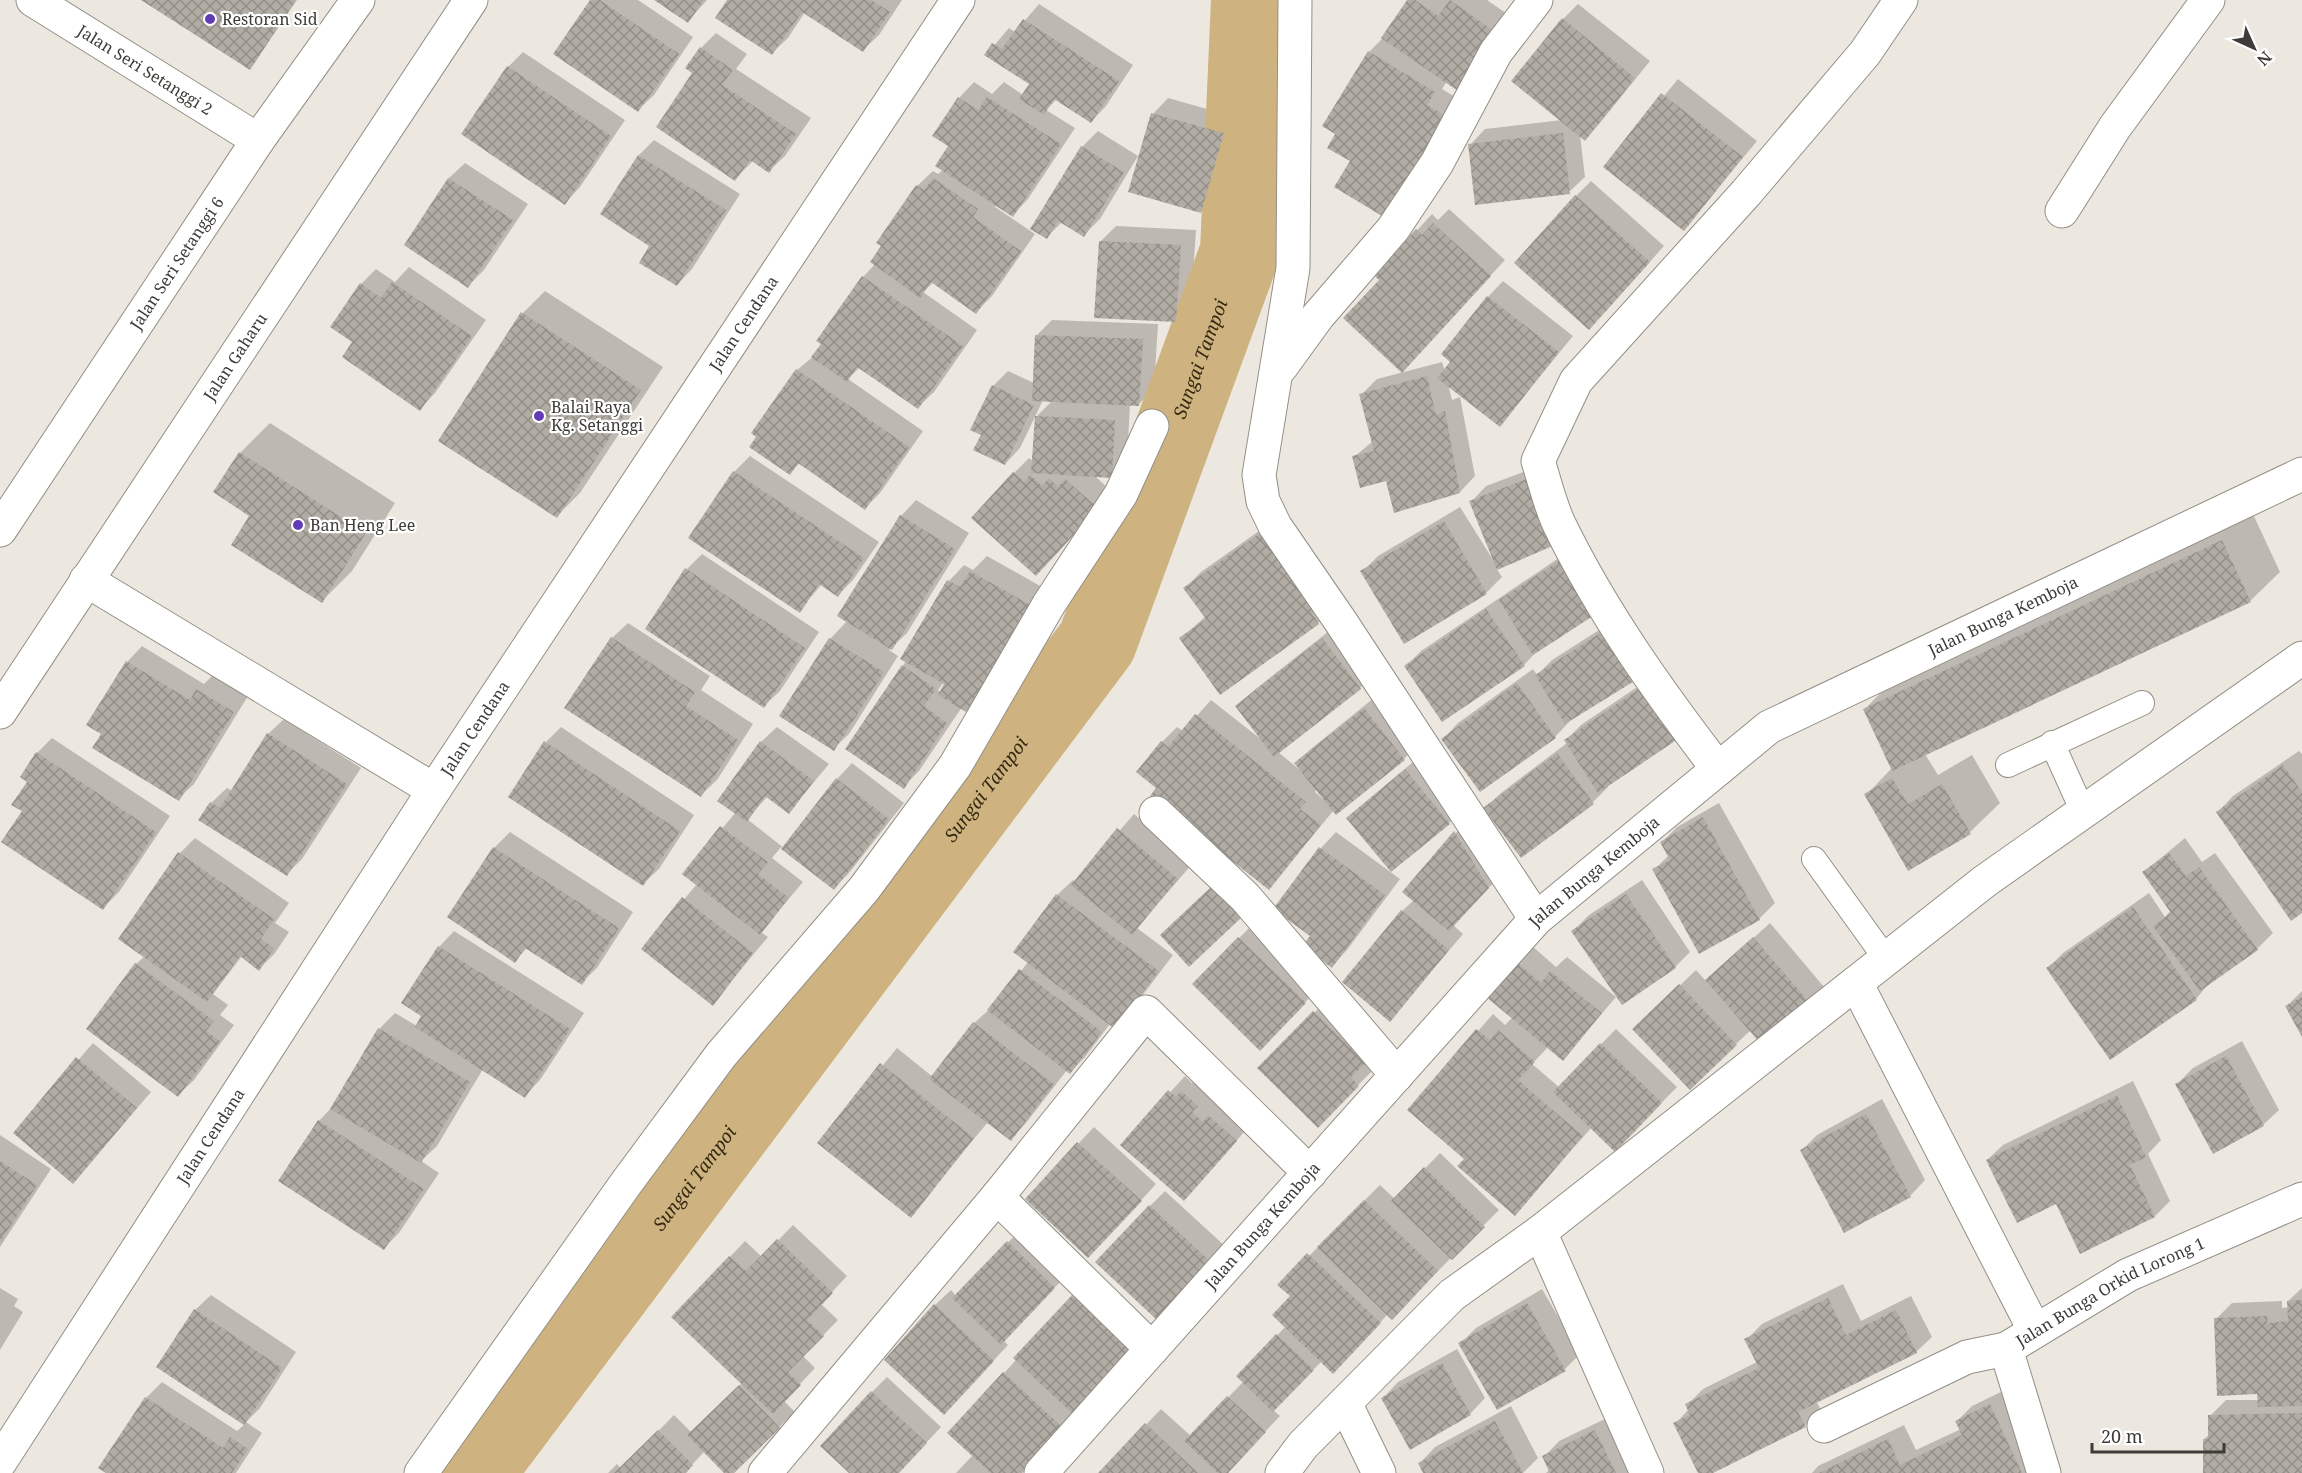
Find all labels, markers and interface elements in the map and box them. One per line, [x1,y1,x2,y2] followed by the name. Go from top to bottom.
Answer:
[222,8,318,30] place label: Restoran Sid
[203,12,217,26] marker: Restoran Sid
[2224,18,2284,78] north arrow
[73,19,217,120] street label: Jalan Seri Setanggi 2
[2252,46,2277,71] text: N
[124,192,229,335] street label: Jalan Seri Setanggi 6
[703,271,783,376] street label: Jalan Cendana
[1167,295,1233,422] water label: Sungai Tampoi
[198,309,272,406] street label: Jalan Gaharu
[551,396,643,436] place label: Balai Raya Kg. Setanggi
[532,409,546,423] marker: Balai Raya Kg. Setanggi
[310,514,415,536] place label: Ban Heng Lee
[291,518,305,532] marker: Ban Heng Lee
[1924,571,2082,661] street label: Jalan Bunga Kemboja
[435,676,515,781] street label: Jalan Cendana
[938,731,1033,846] water label: Sungai Tampoi
[1523,811,1664,932] street label: Jalan Bunga Kemboja
[171,1084,250,1189] street label: Jalan Cendana
[647,1120,741,1235] water label: Sungai Tampoi
[1199,1157,1325,1294] street label: Jalan Bunga Kemboja
[2011,1232,2208,1352] street label: Jalan Bunga Orkid Lorong 1
[2092,1416,2224,1454] scale bar
[2101,1424,2143,1448] text: 20 m

